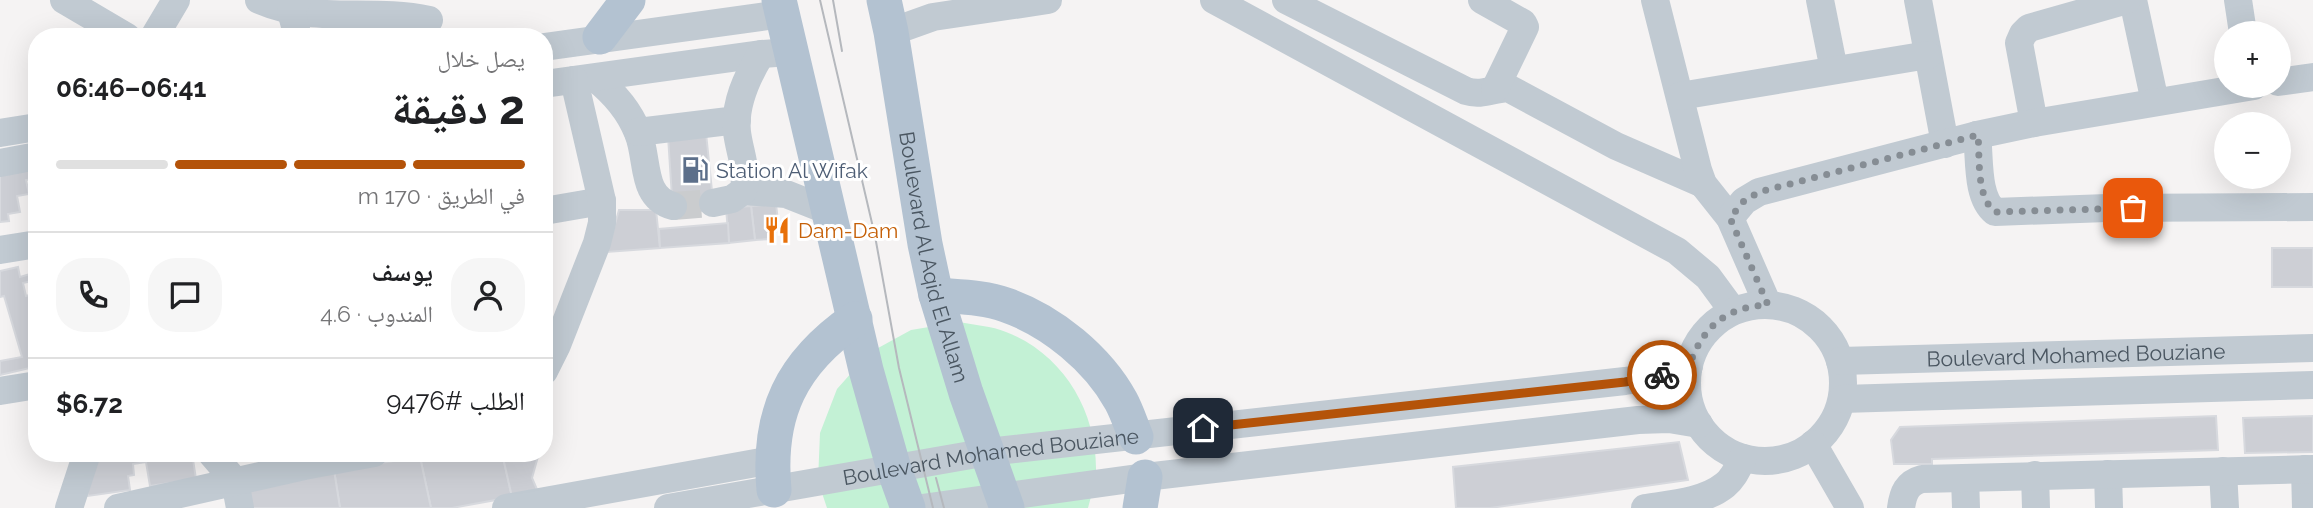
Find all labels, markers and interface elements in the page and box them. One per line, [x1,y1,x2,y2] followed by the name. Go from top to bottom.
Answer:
[2214,21,2291,189] map controls
[2214,21,2291,98] button: +
[437,45,525,72] text: يصل خلال
[56,73,206,103] text: 06:41–06:46
[391,81,525,135] text: 2 دقيقة
[2214,112,2291,189] button: −
[895,130,975,385] street label: Boulevard Al Aqid El Allam
[680,155,710,185] fuel station icon: Station Al Wifak
[716,158,868,183] place label: Station Al Wifak
[2103,178,2163,238] pin
[358,182,525,209] text: في الطريق · 170 m
[2114,189,2152,227] icon: bag
[762,215,792,245] restaurant icon: Dam-Dam
[798,218,898,243] place label: Dam-Dam
[372,257,433,287] text: يوسف
[56,258,130,332] button: phone
[148,258,222,332] button: chat
[451,258,525,332] button: person
[320,300,433,327] text: المندوب · 4.6
[1926,338,2226,371] street label: Boulevard Mohamed Bouziane
[1627,340,1697,410] courier
[1643,356,1681,394] icon: bike
[386,386,525,416] text: الطلب #9476
[56,389,123,419] text: $6.72
[1173,398,1233,458] pin
[1184,409,1222,447] icon: home
[841,423,1140,490] street label: Boulevard Mohamed Bouziane

